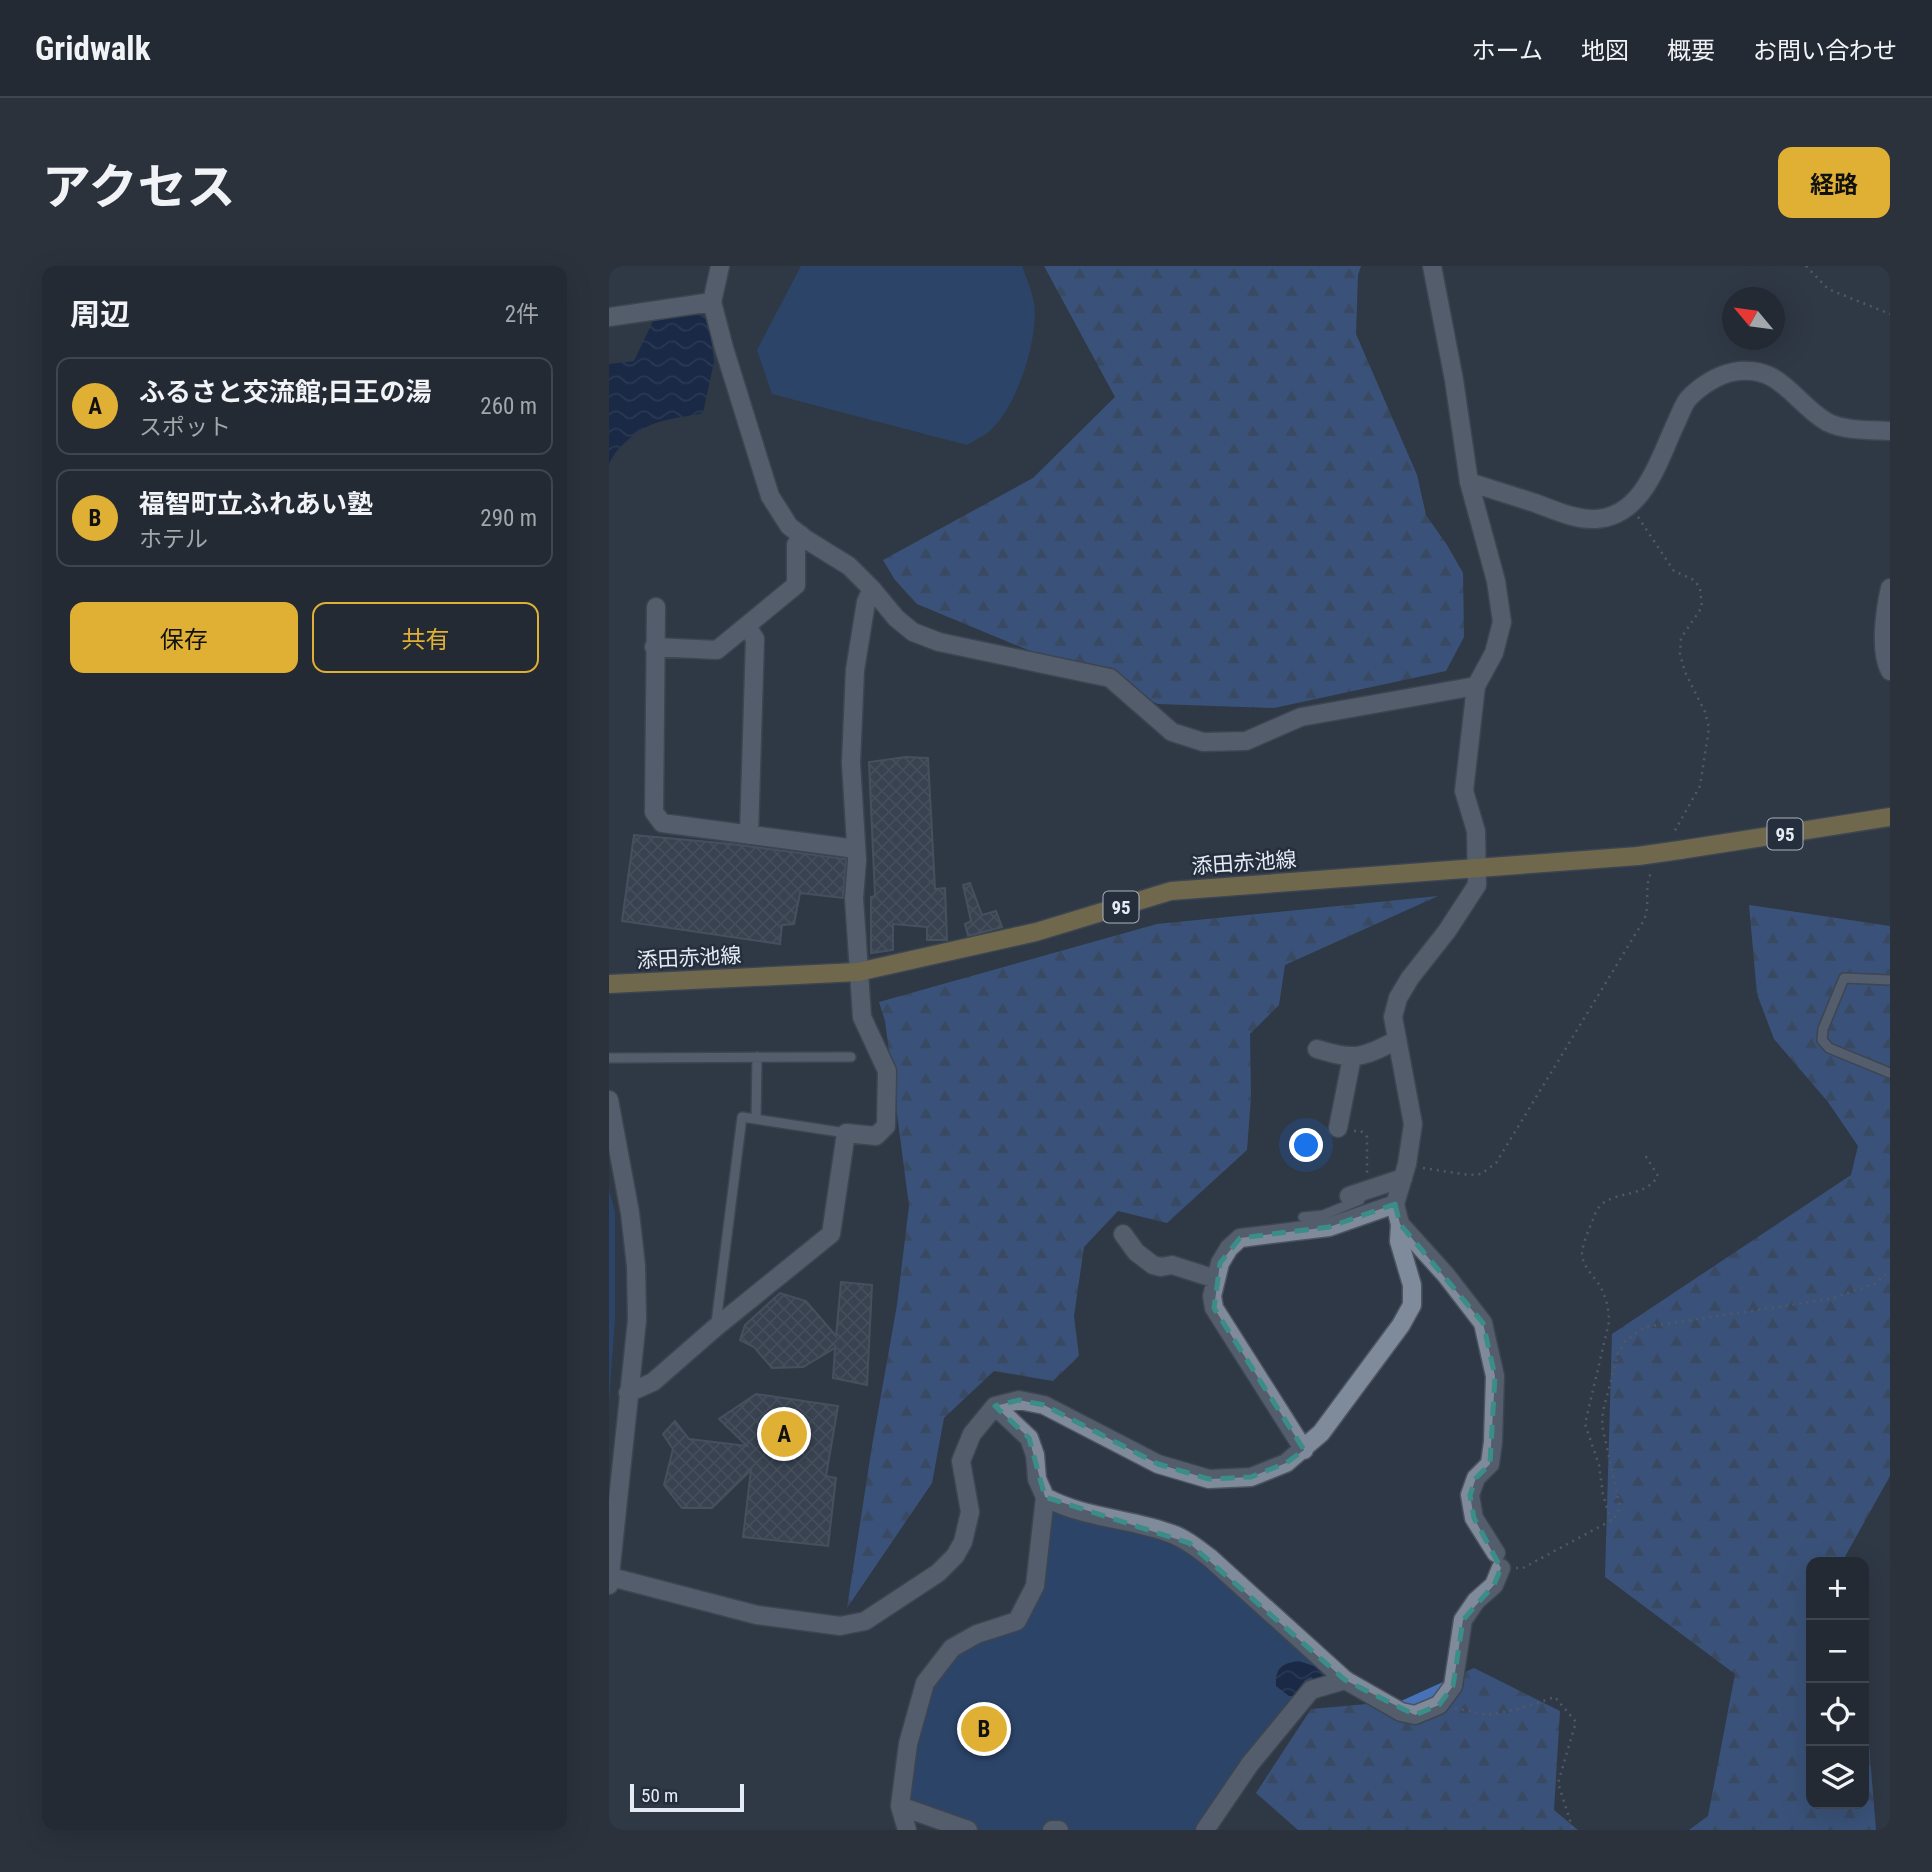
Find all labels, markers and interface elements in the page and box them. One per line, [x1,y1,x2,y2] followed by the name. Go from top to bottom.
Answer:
[35,29,150,68] text: Gridwalk
[1472,37,1543,65] text: ホーム
[1581,37,1629,65] text: 地図
[1667,37,1715,65] text: 概要
[1753,37,1897,65] text: お問い合わせ
[1778,147,1890,218] button: 経路
[42,159,236,216] text: アクセス
[1722,287,1785,350] north arrow
[70,297,130,332] text: 周辺
[505,301,539,328] text: 2件
[139,377,432,407] text: ふるさと交流館;日王の湯
[88,393,102,420] text: A
[480,393,537,420] text: 260 m
[139,414,231,441] text: スポット
[139,489,373,519] text: 福智町立ふれあい塾
[89,505,101,532] text: B
[480,505,537,532] text: 290 m
[139,526,208,553] text: ホテル
[70,602,298,673] button: 保存
[312,602,539,673] button: 共有
[1767,818,1803,849] road number: 95
[1191,847,1297,879] street label: 添田赤池線
[1103,892,1139,922] road number: 95
[636,943,742,973] street label: 添田赤池線
[1289,1128,1323,1162] your location
[761,1408,807,1460] pin: A
[1806,1557,1869,1809] map controls
[1806,1557,1869,1620] button: +
[1806,1620,1869,1683] button: −
[1806,1683,1869,1746] button: locate
[961,1703,1007,1755] pin: B
[1806,1746,1869,1809] button: layers
[630,1781,744,1813] scale bar
[641,1784,678,1807] text: 50 m

